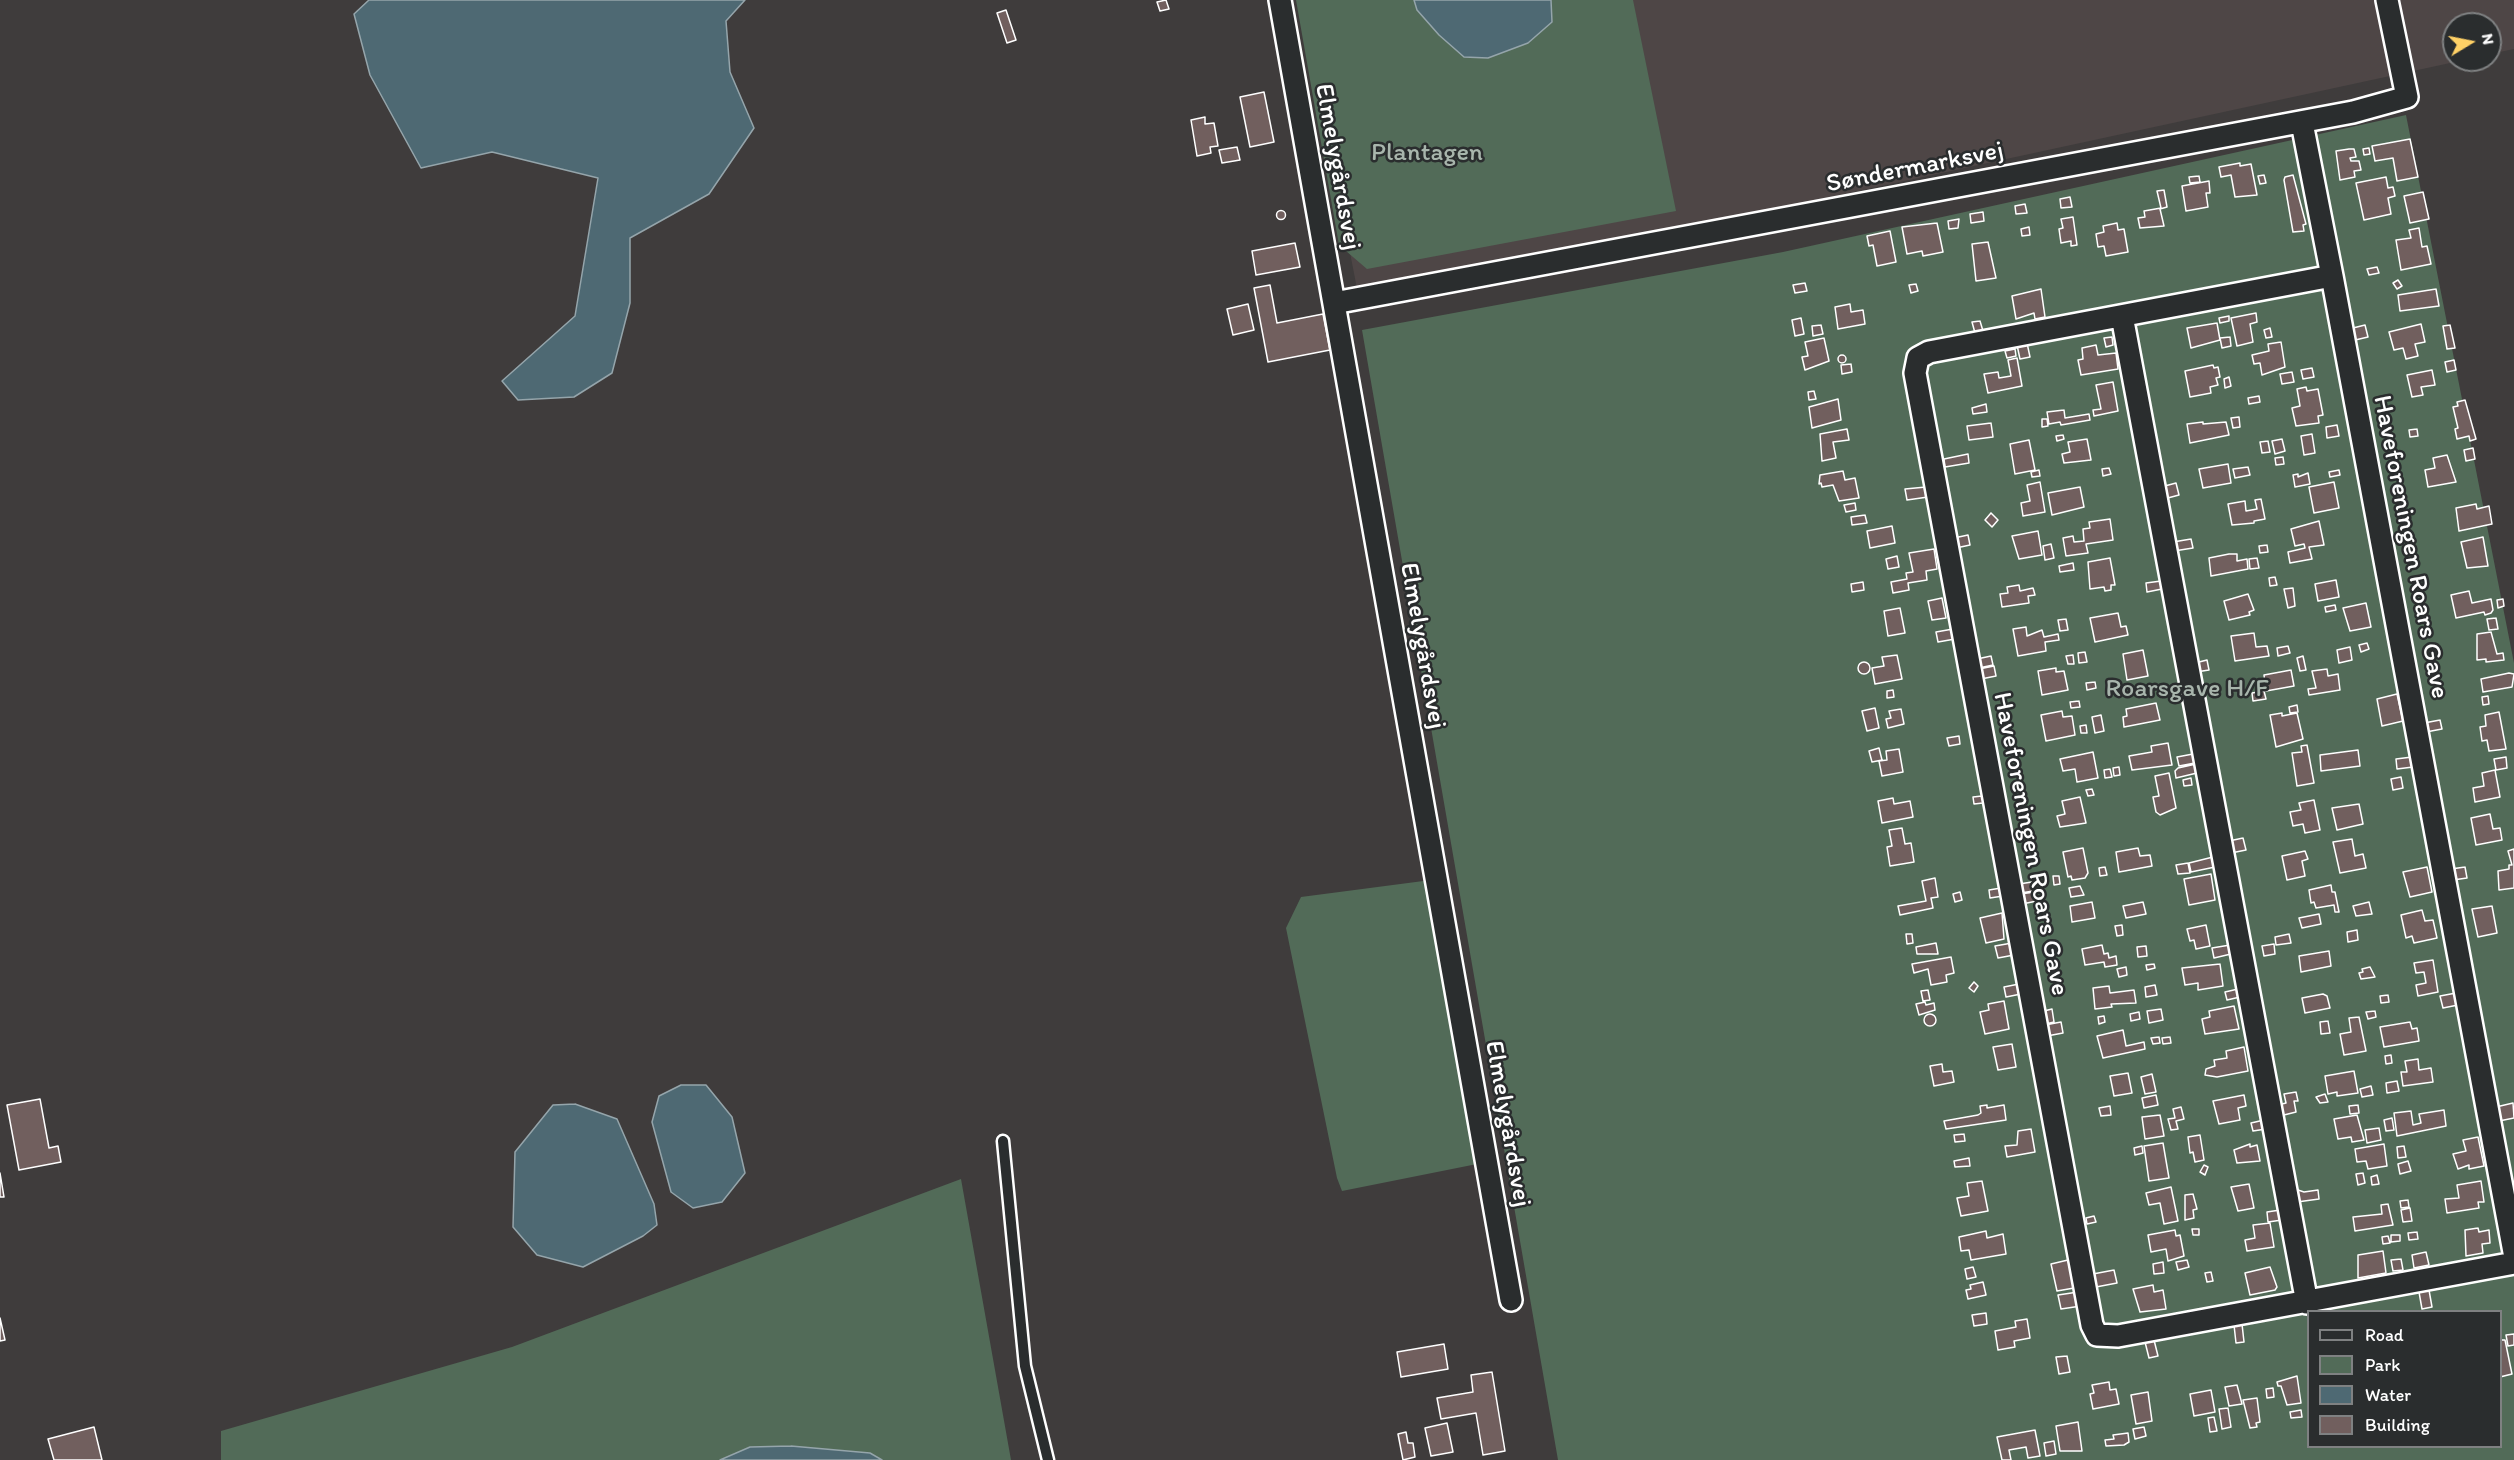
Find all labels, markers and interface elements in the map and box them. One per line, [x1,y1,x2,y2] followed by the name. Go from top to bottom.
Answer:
[2442,12,2502,72] north arrow
[2478,32,2499,46] text: N
[1307,81,1367,253] street label: Elmelygårdsvej
[1824,136,2006,200] street label: Søndermarksvej
[1371,137,1483,169] park label: Plantagen
[2365,393,2455,701] street label: Haveforeningen Roars Gave
[1392,560,1452,732] street label: Elmelygårdsvej
[2106,673,2268,705] park label: Roarsgave H/F
[1985,690,2075,998] street label: Haveforeningen Roars Gave
[1477,1038,1537,1210] street label: Elmelygårdsvej
[2307,1310,2502,1448] legend
[2365,1324,2404,1346] text: Road
[2365,1354,2400,1376] text: Park
[2365,1384,2411,1406] text: Water
[2365,1414,2430,1436] text: Building

